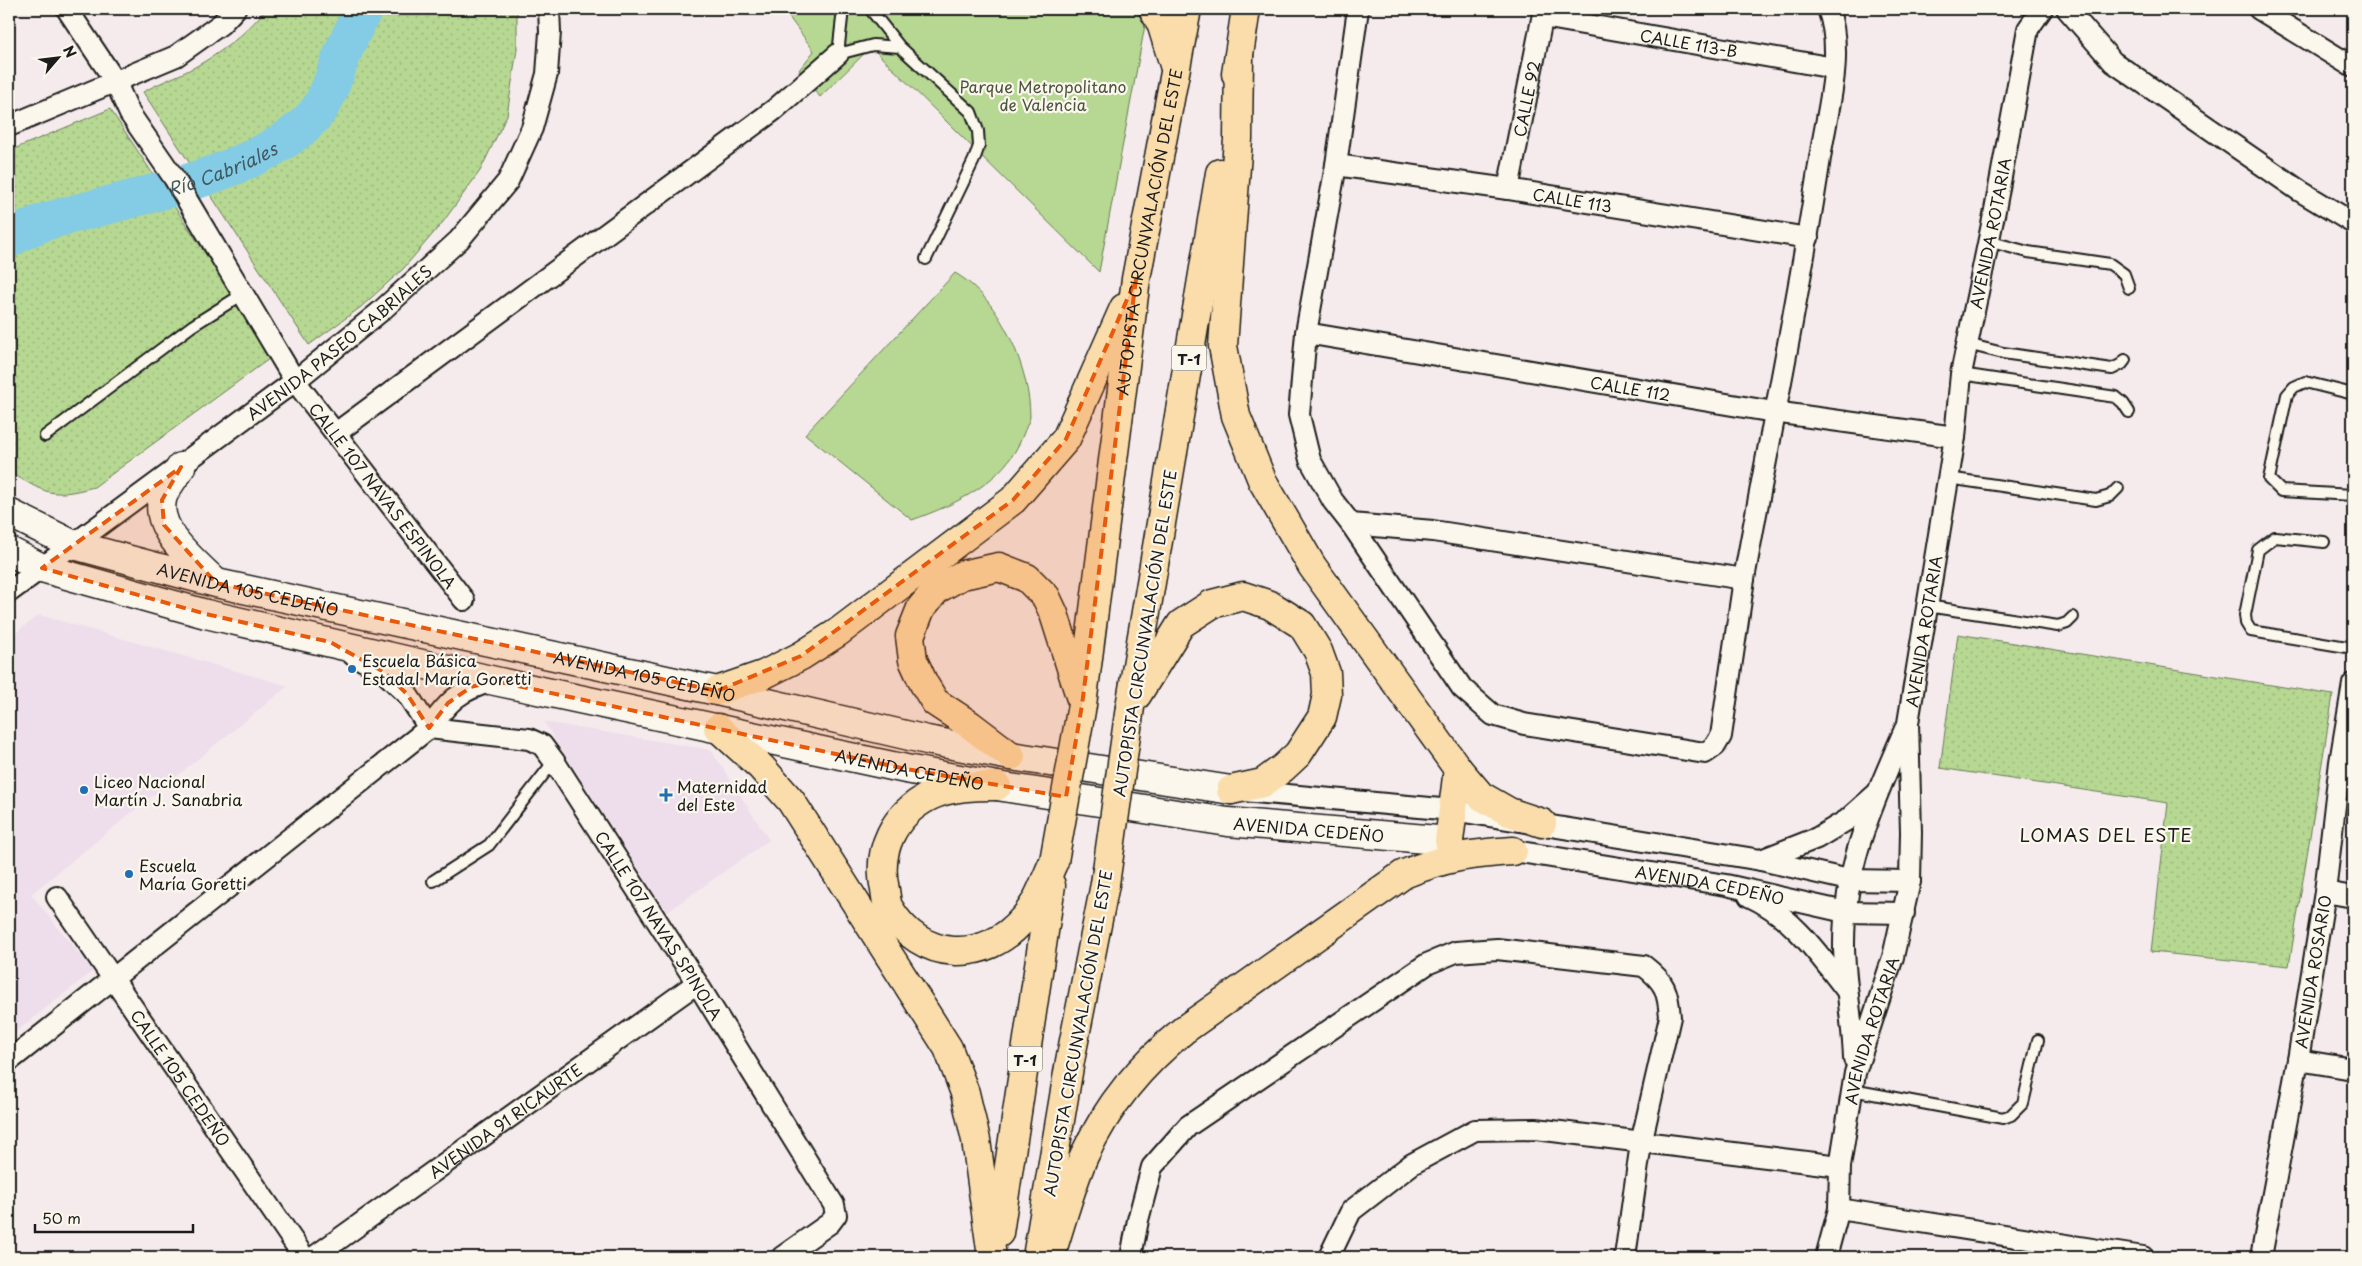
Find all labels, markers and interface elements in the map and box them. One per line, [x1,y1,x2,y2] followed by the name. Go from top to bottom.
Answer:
[1638,22,1739,63] street label: CALLE 113-B
[32,32,82,82] north arrow
[58,42,82,61] text: N
[1507,59,1545,139] street label: CALLE 92
[1109,66,1188,397] street label: AUTOPISTA CIRCUNVALACIÓN DEL ESTE
[960,74,1127,116] park label: Parque Metropolitano de Valencia
[164,134,283,202] water label: Río Cabriales
[1963,155,2016,311] street label: AVENIDA ROTARIA
[1531,181,1614,218] street label: CALLE 113
[241,259,437,425] street label: AVENIDA PASEO CABRIALES
[1172,346,1206,370] road number: T-1
[1589,369,1672,406] street label: CALLE 112
[304,397,463,593] street label: CALLE 107 NAVAS ESPINOLA
[1106,468,1182,798] street label: AUTOPISTA CIRCUNVALACIÓN DEL ESTE
[1899,553,1947,709] street label: AVENIDA ROTARIA
[155,556,341,621] street label: AVENIDA 105 CEDEÑO
[551,644,738,707] street label: AVENIDA 105 CEDEÑO
[362,648,532,690] place label: Escuela Básica Estadal María Goretti
[346,663,358,675] marker: Escuela Básica Estadal María Goretti
[833,742,986,795] street label: AVENIDA CEDEÑO
[94,769,242,811] place label: Liceo Nacional Martín J. Sanabria
[677,774,767,816] place label: Maternidad del Este
[78,784,90,796] marker: Liceo Nacional Martín J. Sanabria
[659,788,673,802] marker: Maternidad del Este
[1233,811,1385,847] street label: AVENIDA CEDEÑO
[2019,821,2193,848] district label: LOMAS DEL ESTE
[590,826,729,1024] street label: CALLE 107 NAVAS SPINOLA
[139,853,247,895] place label: Escuela María Goretti
[1634,859,1787,910] street label: AVENIDA CEDEÑO
[123,868,135,880] marker: Escuela María Goretti
[1036,868,1118,1198] street label: AUTOPISTA CIRCUNVALACIÓN DEL ESTE
[2288,893,2336,1050] street label: AVENIDA ROSARIO
[1838,953,1904,1106] street label: AVENIDA ROTARIA
[125,1004,236,1151] street label: CALLE 105 CEDEÑO
[1008,1046,1042,1072] road number: T-1
[424,1057,587,1183] street label: AVENIDA 91 RICAURTE
[35,1201,192,1233] scale bar
[42,1206,81,1229] text: 50 m

